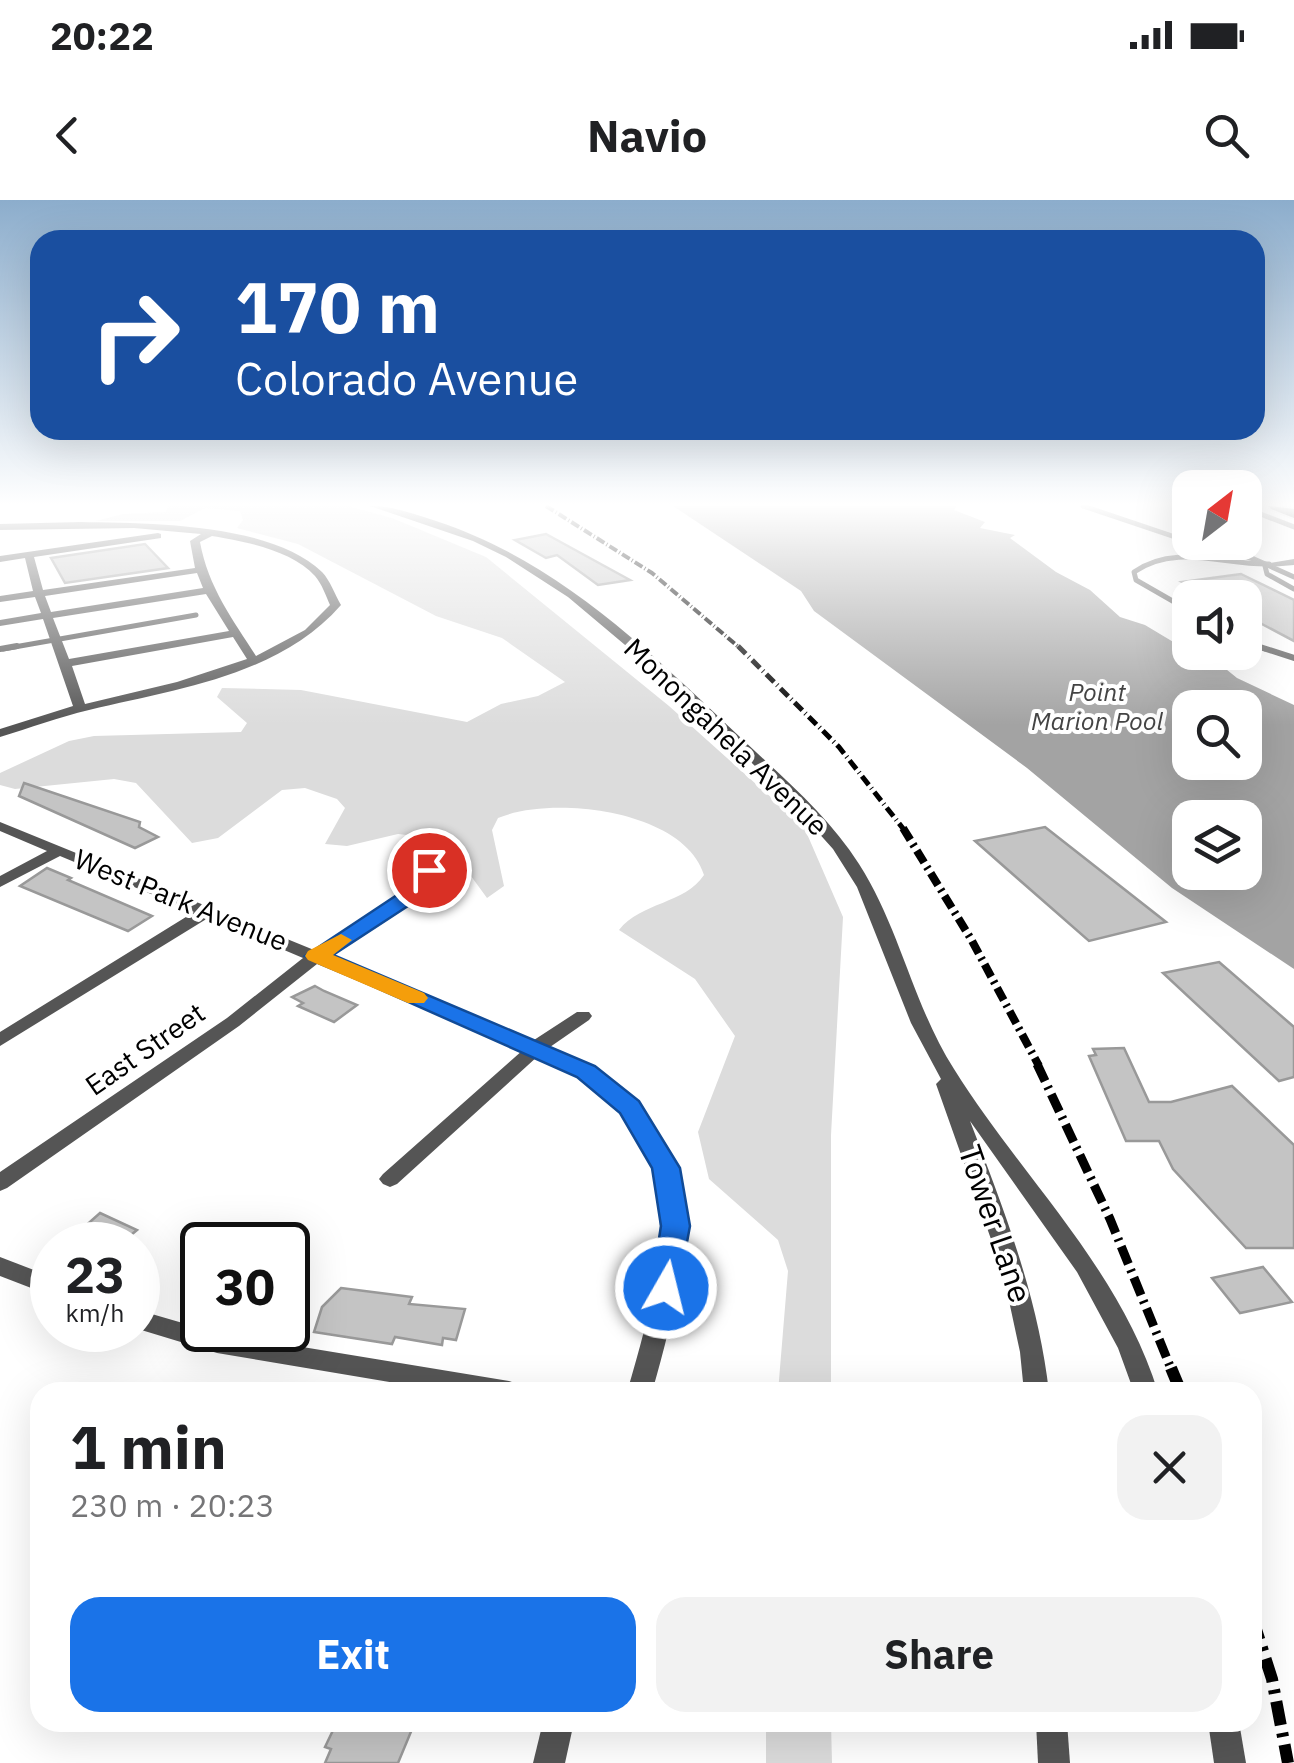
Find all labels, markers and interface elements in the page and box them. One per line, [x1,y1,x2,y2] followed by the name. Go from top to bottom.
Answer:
[50,11,154,60] text: 20:22
[587,106,707,164] text: Navio
[40,108,95,163] icon: back
[1199,108,1254,163] icon: search
[235,261,440,352] text: 170 m
[70,270,200,400] icon: right
[235,349,578,407] text: Colorado Avenue
[1172,470,1262,560] north arrow
[1172,470,1262,890] map controls
[1172,580,1262,670] button: sound
[617,630,836,844] street label: Monongahela Avenue
[1031,675,1163,737] water label: Point Marion Pool
[1172,690,1262,780] button: search
[1172,800,1262,890] button: layers
[387,828,472,913] pin
[69,840,293,959] street label: West Park Avenue
[402,843,457,898] icon: arrive
[78,994,212,1103] street label: East Street
[949,1139,1043,1308] street label: Tower Lane
[180,1222,310,1352] speed limit sign: 30
[614,1236,718,1340] position arrow
[65,1242,125,1307] text: 23
[66,1296,124,1329] text: km/h
[70,1407,227,1486] text: 1 min
[1117,1415,1222,1520] button: close
[70,1484,275,1526] text: 230 m · 20:23
[70,1597,636,1712] button: Exit
[656,1597,1222,1712] button: Share

